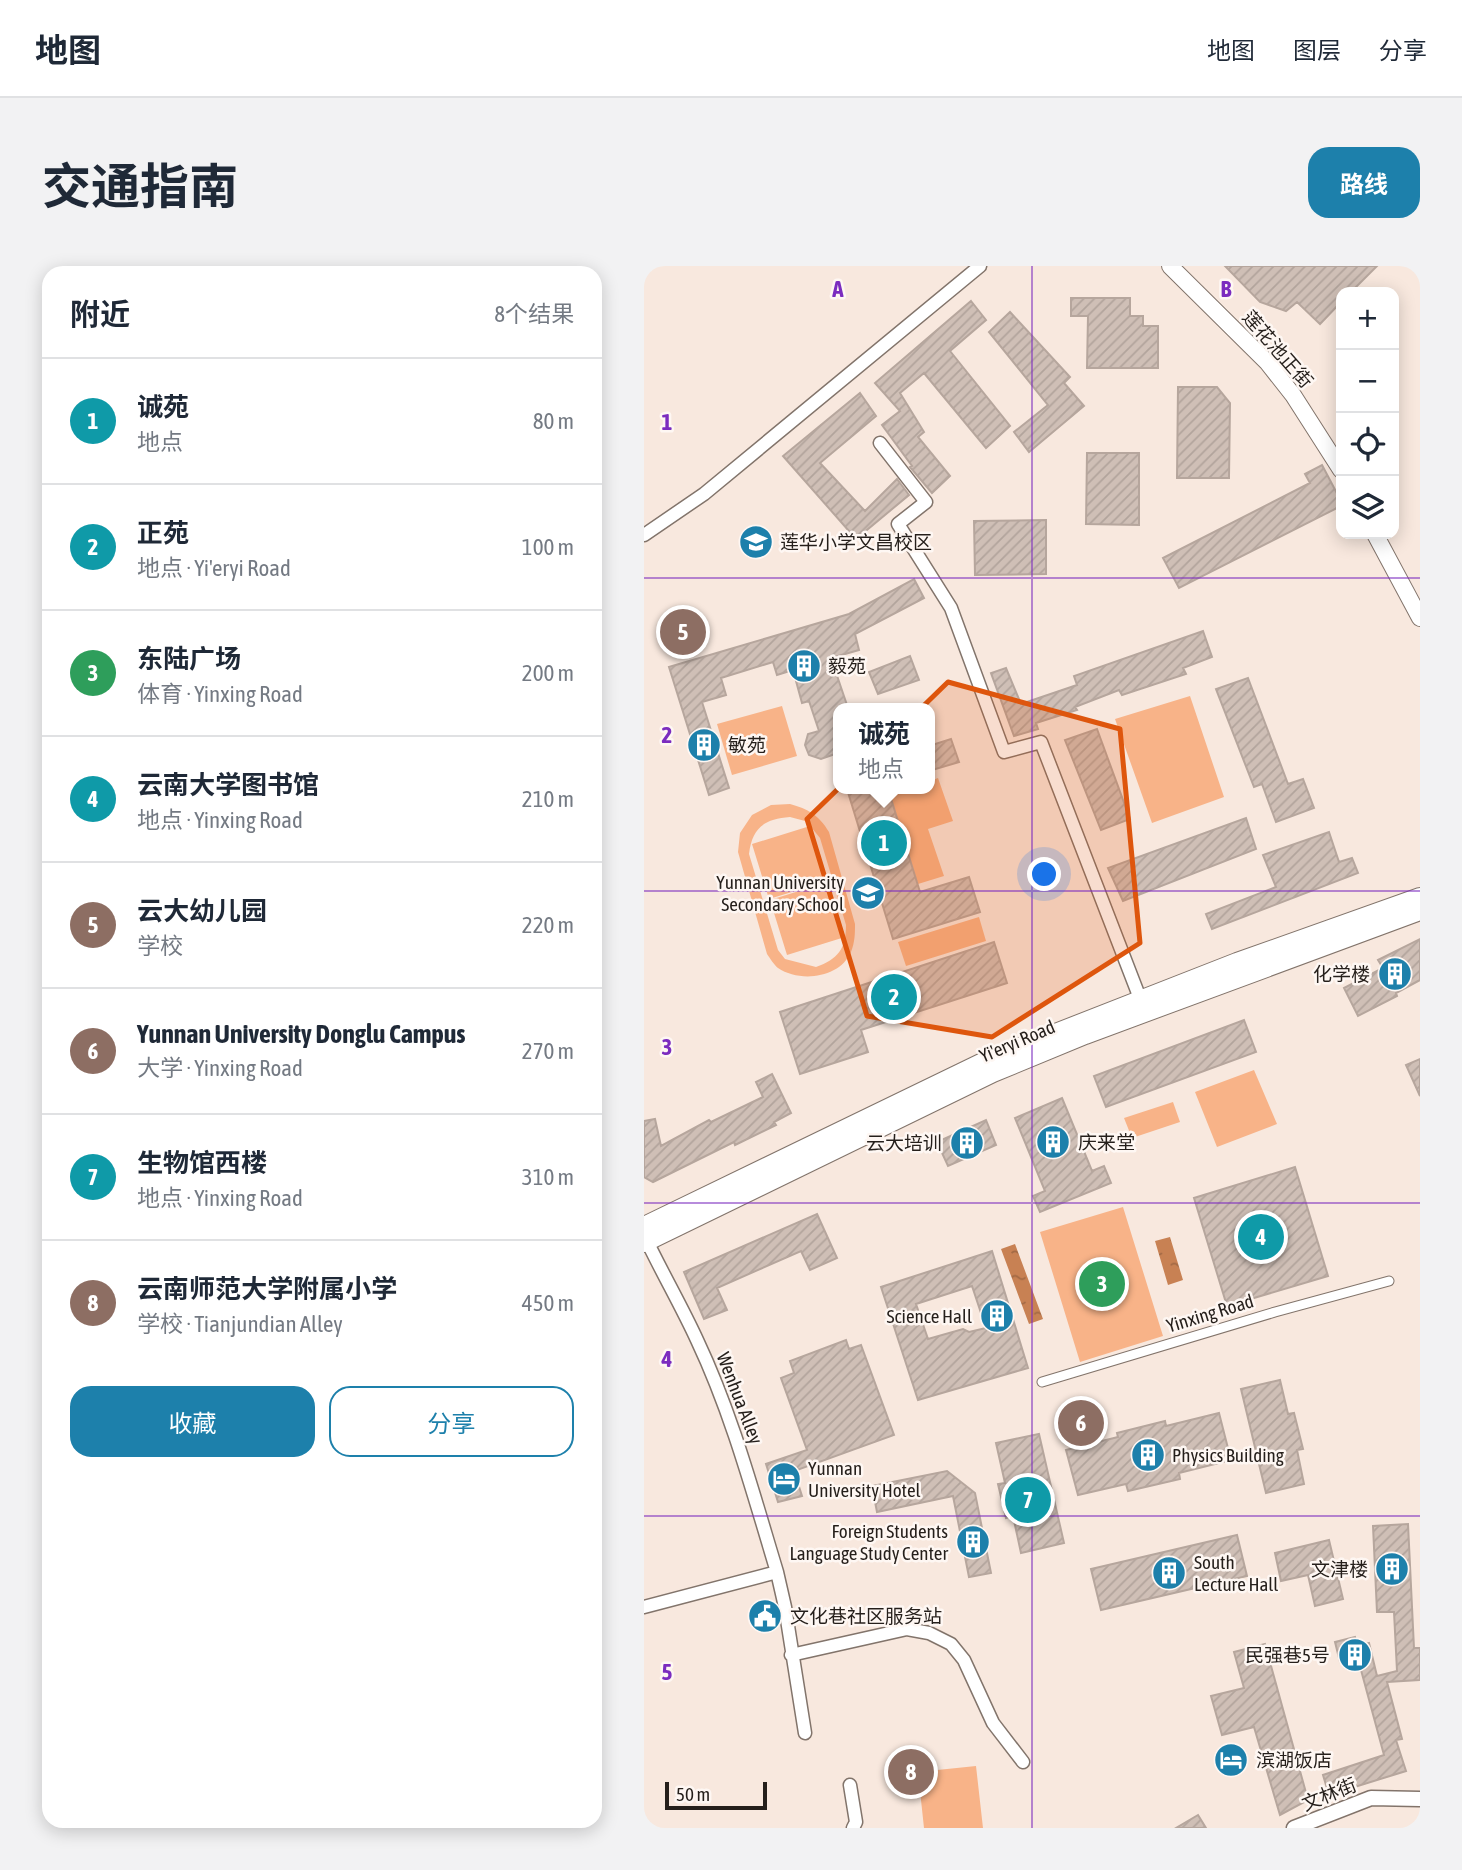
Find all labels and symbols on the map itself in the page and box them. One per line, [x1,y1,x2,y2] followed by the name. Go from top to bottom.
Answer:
[831,276,844,302] text: A
[1221,276,1232,302] text: B
[1239,306,1317,392] street label: 莲花池正街
[662,409,673,435] text: 1
[737,523,775,561] school or university icon: 莲华小学文昌校区
[780,531,932,553] place label: 莲华小学文昌校区
[660,606,706,658] pin: 5
[785,647,823,685] building icon: 毅苑
[828,655,866,677] place label: 毅苑
[662,722,672,748] text: 2
[685,726,723,764] building icon: 敏苑
[728,734,766,756] place label: 敏苑
[861,817,907,869] pin: 1
[1027,857,1061,891] your location
[716,871,844,915] place label: Yunnan University Secondary School
[849,874,887,912] school or university icon: Yunnan University Secondary School
[1376,955,1414,993] building icon: 化学楼
[1313,963,1370,985] place label: 化学楼
[871,971,917,1023] pin: 2
[976,1015,1058,1067] street label: Yi'eryi Road
[662,1034,672,1060] text: 3
[1034,1123,1072,1161] building icon: 庆来堂
[948,1124,986,1162] building icon: 云大培训
[1078,1131,1135,1153] place label: 庆来堂
[866,1132,942,1154] place label: 云大培训
[1238,1211,1284,1263] pin: 4
[1079,1258,1125,1310] pin: 3
[1164,1289,1256,1337] street label: Yinxing Road
[978,1297,1016,1335] building icon: Science Hall
[887,1305,972,1327] place label: Science Hall
[661,1346,673,1372] text: 4
[712,1349,768,1447] street label: Wenhua Alley
[1058,1397,1104,1449] pin: 6
[1129,1436,1167,1474] building icon: Physics Building
[1172,1444,1285,1466] place label: Physics Building
[808,1457,921,1501] place label: Yunnan University Hotel
[765,1460,803,1498] hotel icon: Yunnan University Hotel
[1005,1474,1051,1526] pin: 7
[789,1520,948,1564] place label: Foreign Students Language Study Center
[954,1523,992,1561] building icon: Foreign Students Language Study Center
[1373,1550,1411,1588] building icon: 文津楼
[1194,1551,1278,1595] place label: South Lecture Hall
[1150,1554,1188,1592] building icon: South Lecture Hall
[1311,1558,1368,1580] place label: 文津楼
[746,1597,784,1635] public building icon: 文化巷社区服务站
[790,1605,942,1627] place label: 文化巷社区服务站
[1336,1636,1374,1674] building icon: 民强巷5号
[1245,1644,1330,1666] place label: 民强巷5号
[662,1659,673,1685] text: 5
[1212,1741,1250,1779] hotel icon: 滨湖饭店
[888,1746,934,1798] pin: 8
[1256,1749,1332,1771] place label: 滨湖饭店
[1298,1773,1360,1815] street label: 文林街
[665,1779,766,1811] scale bar

